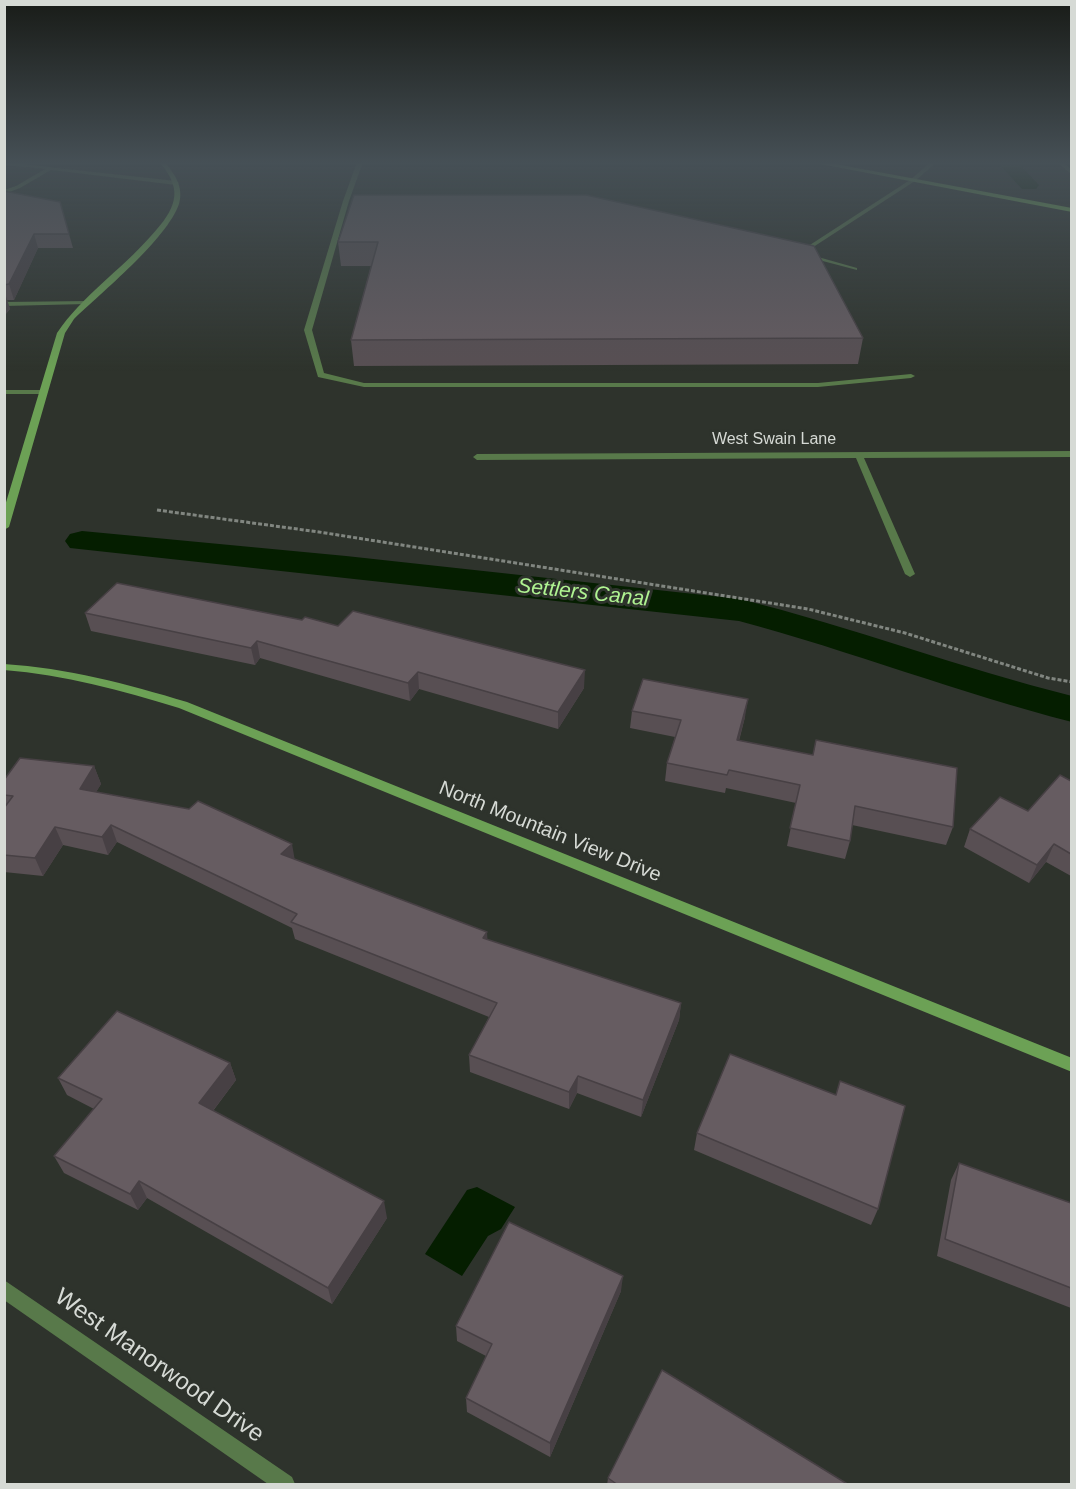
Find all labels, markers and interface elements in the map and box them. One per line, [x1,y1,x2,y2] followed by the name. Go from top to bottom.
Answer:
[712,430,836,450] street label: West Swain Lane
[516,574,650,612] water label: Settlers Canal
[435,776,665,888] street label: North Mountain View Drive
[49,1283,269,1449] street label: West Manorwood Drive

